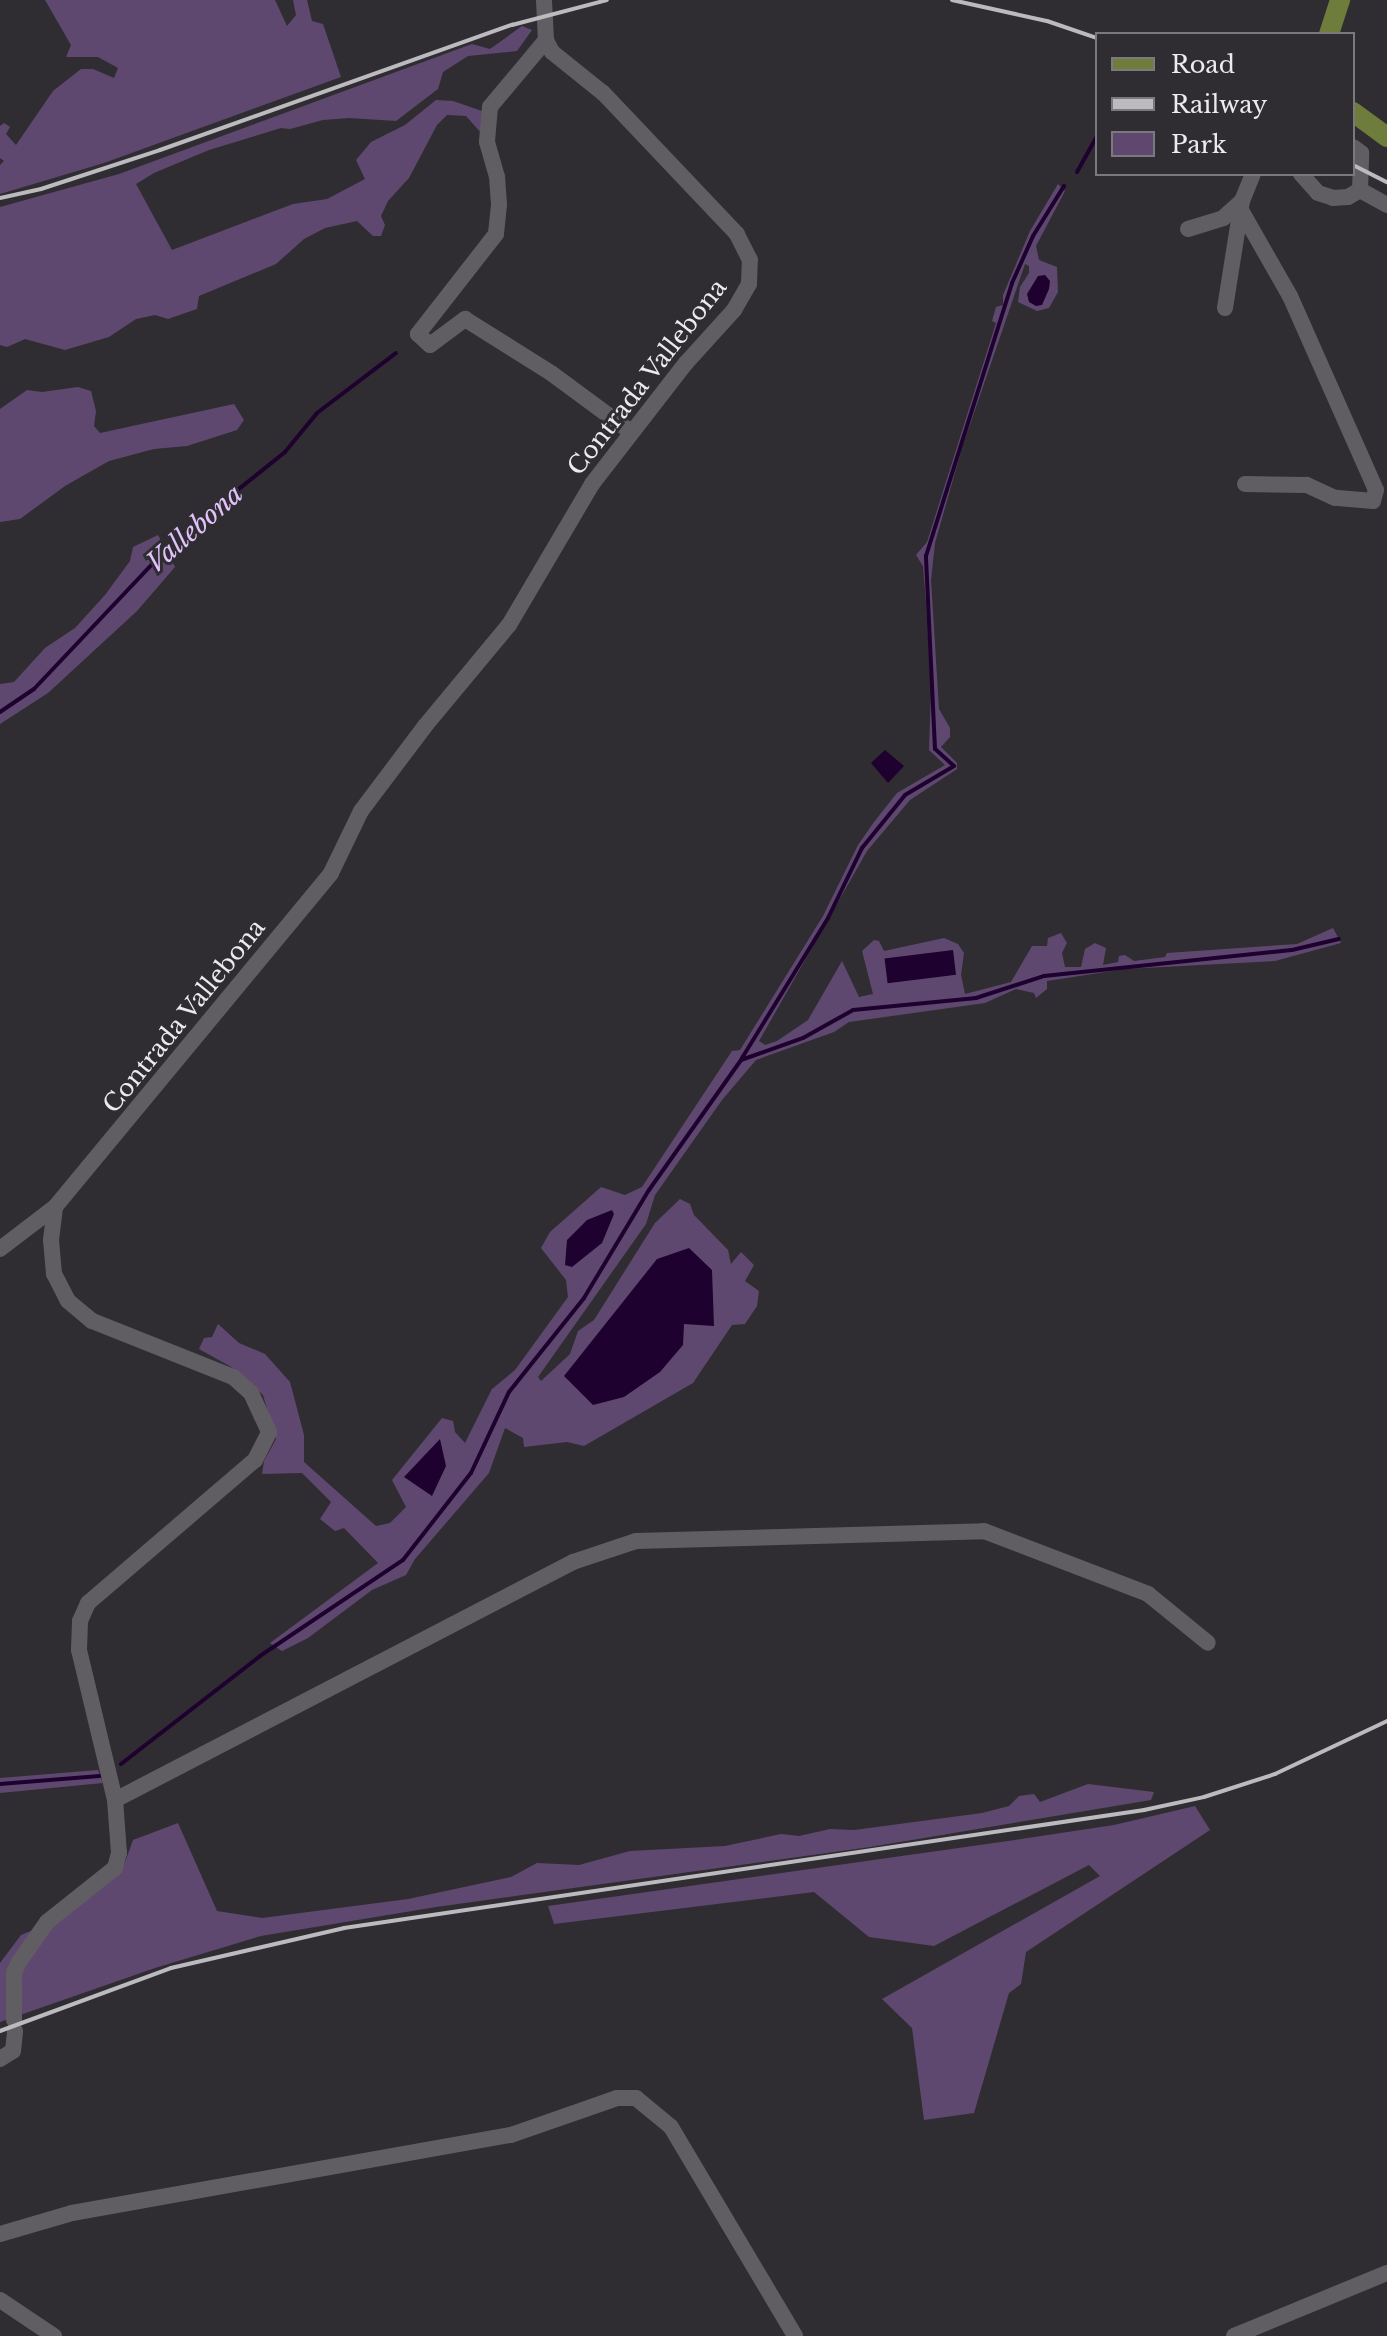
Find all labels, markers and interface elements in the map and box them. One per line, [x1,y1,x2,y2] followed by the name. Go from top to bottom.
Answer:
[1095,32,1355,176] legend
[1171,50,1235,79] text: Road
[1171,90,1267,119] text: Railway
[1171,130,1227,159] text: Park
[561,273,733,481] street label: Contrada Vallebona
[140,479,250,579] water label: Vallebona
[97,913,271,1119] street label: Contrada Vallebona

